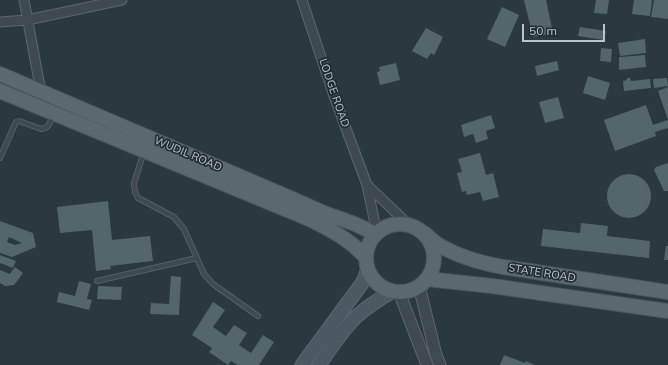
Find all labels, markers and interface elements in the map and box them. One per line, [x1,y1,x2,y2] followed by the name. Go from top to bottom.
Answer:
[524,16,607,42] scale bar
[529,23,557,38] text: 50 m
[316,57,352,129] street label: LODGE ROAD
[152,134,224,174] street label: WUDIL ROAD
[507,261,577,285] street label: STATE ROAD

